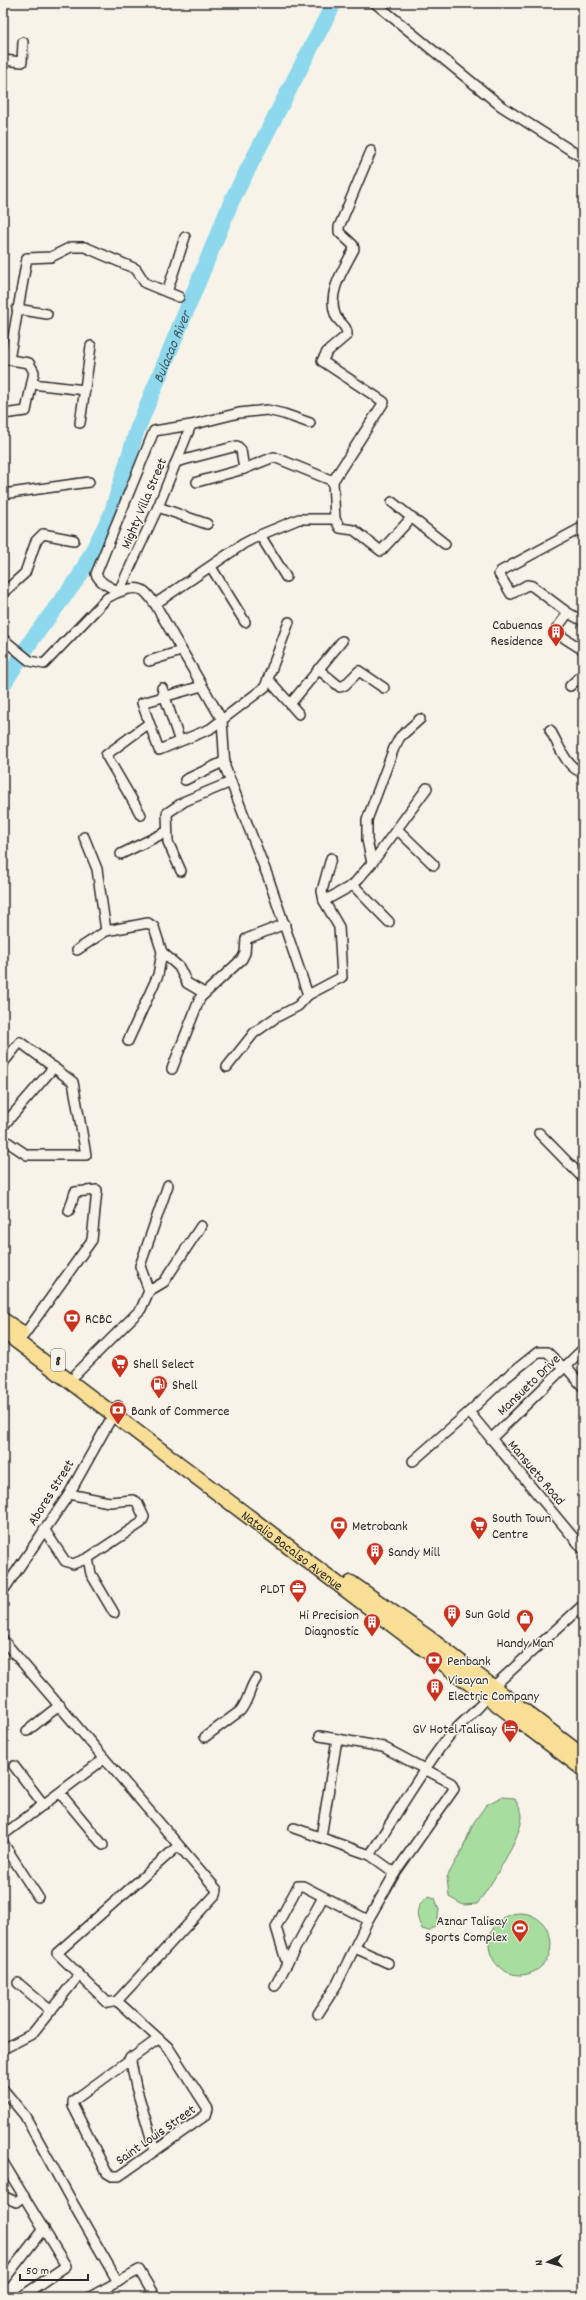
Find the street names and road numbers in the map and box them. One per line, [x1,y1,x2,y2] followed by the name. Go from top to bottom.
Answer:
[117,455,173,552] street label: Mighty Villa Street
[51,1349,65,1371] road number: 8
[493,1350,565,1421] street label: Mansueto Drive
[502,1436,569,1510] street label: Mansueto Road
[23,1456,80,1530] street label: Abores Street
[236,1506,347,1596] street label: Natalio Bacalso Avenue
[112,2101,200,2171] street label: Saint Louis Street

